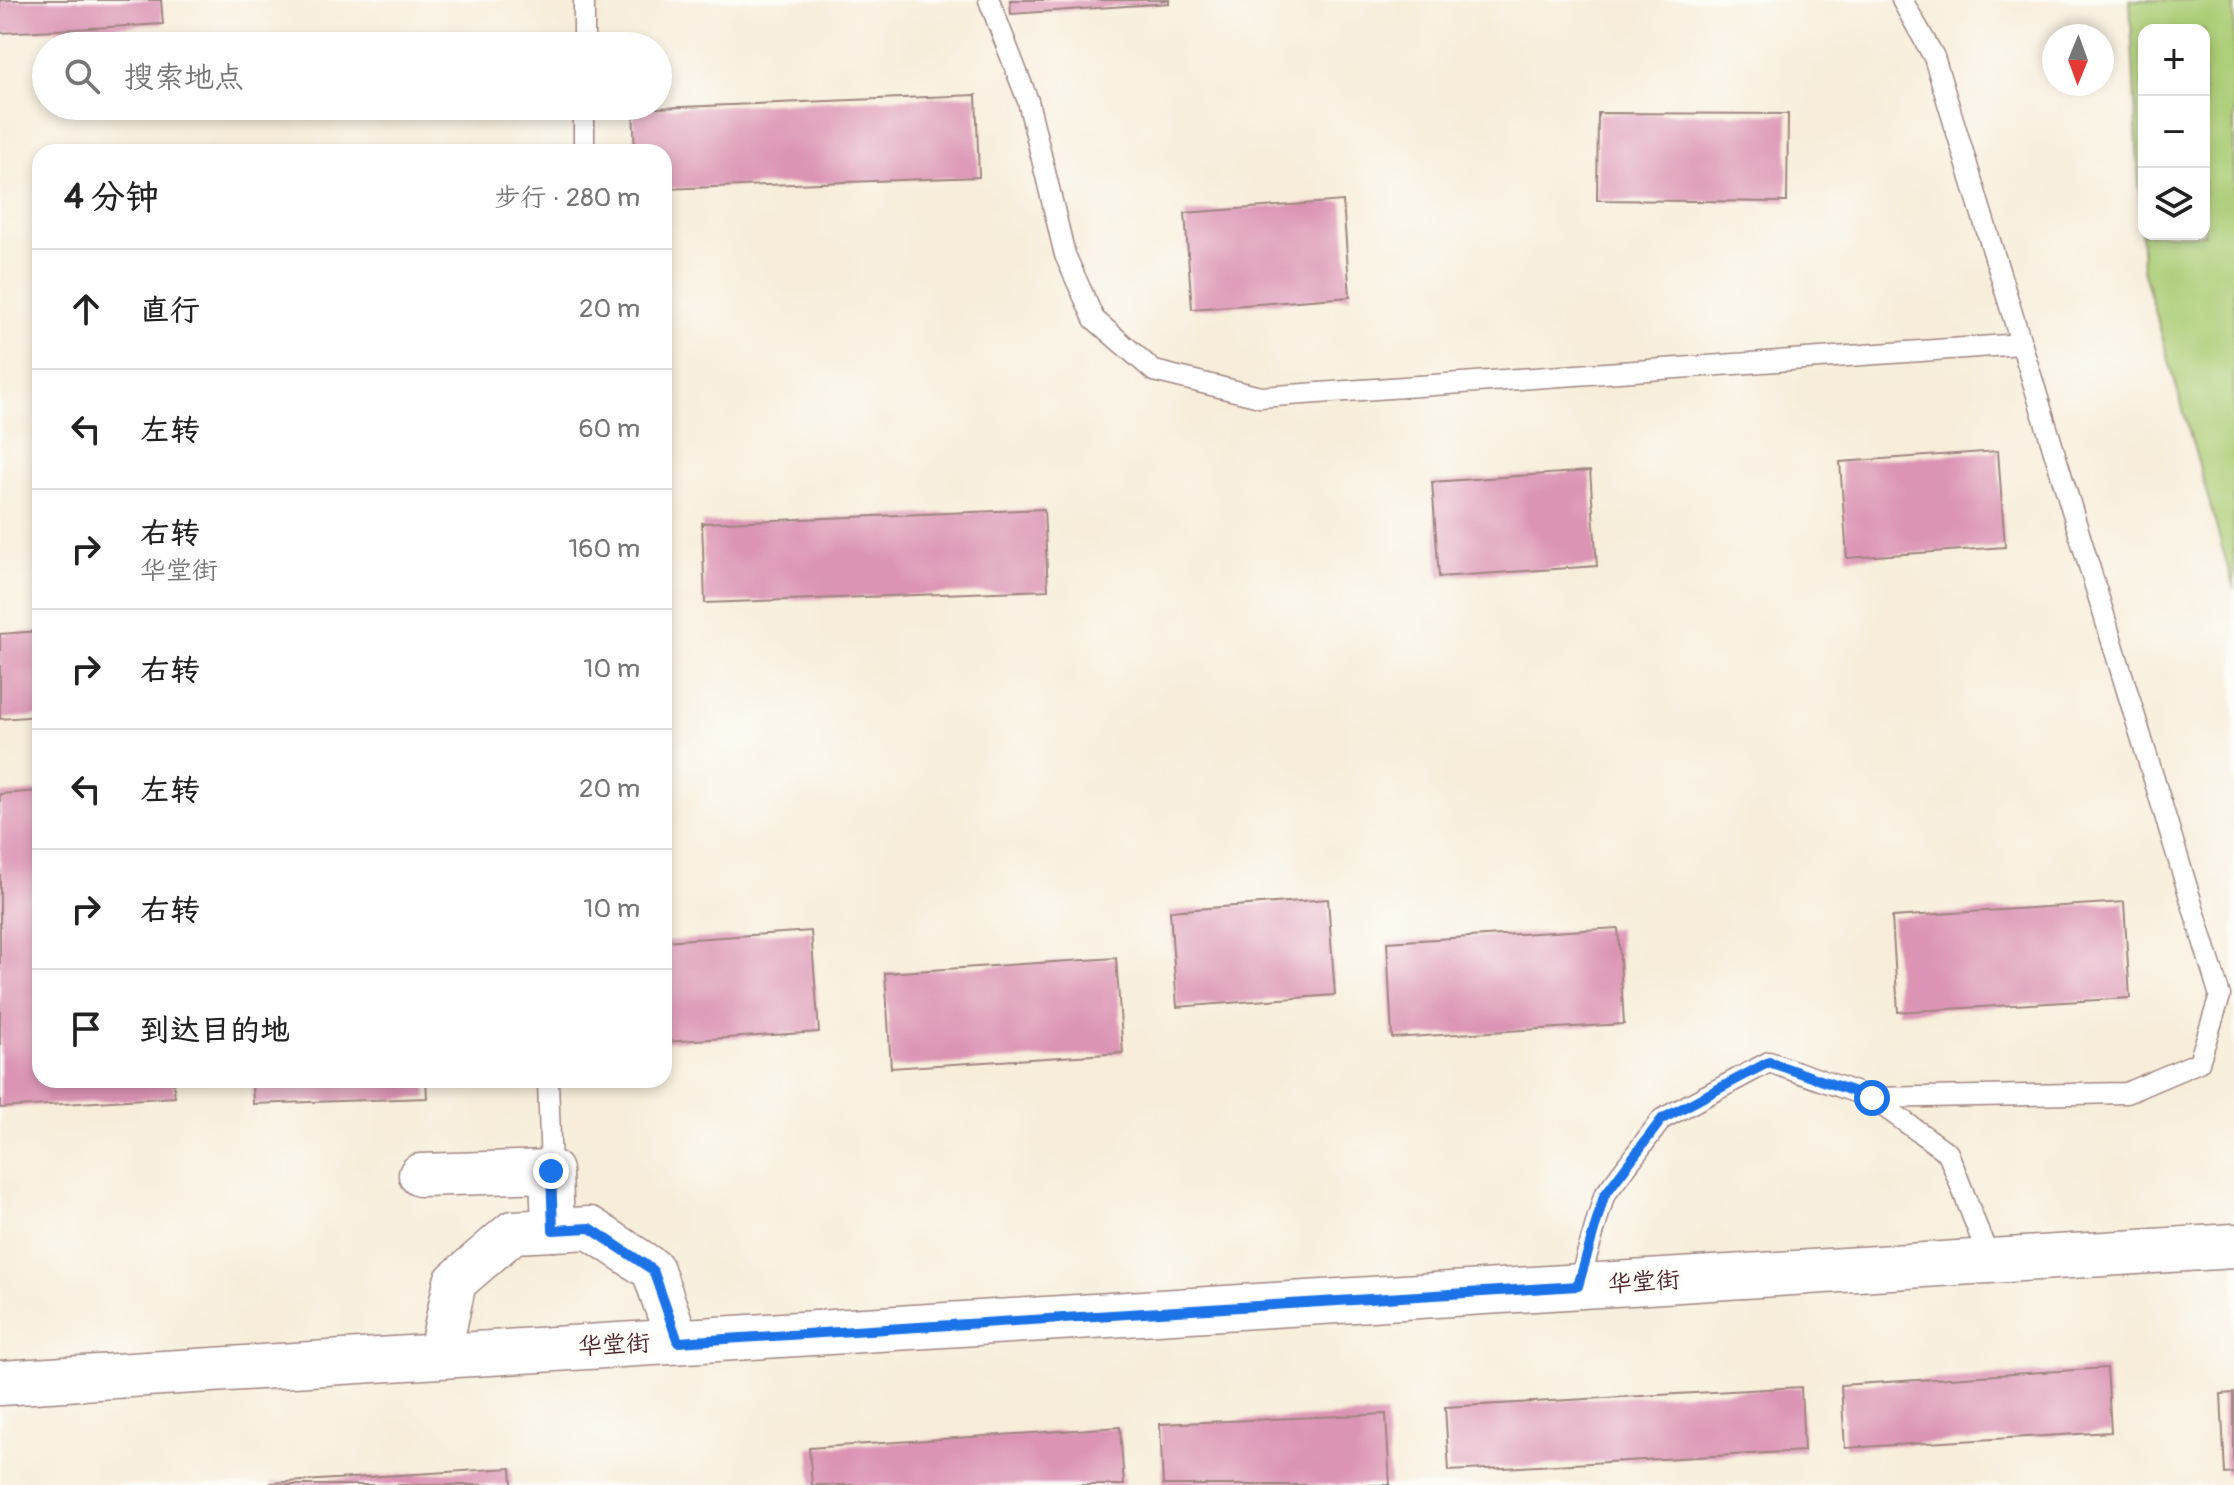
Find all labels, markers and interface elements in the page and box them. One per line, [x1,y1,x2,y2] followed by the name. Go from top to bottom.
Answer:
[2042,24,2114,96] north arrow
[2138,24,2210,240] map controls
[2138,24,2210,96] button: +
[32,32,672,120] search box
[60,54,104,98] icon: search
[124,59,244,96] text: 搜索地点
[2138,96,2210,168] button: −
[2138,168,2210,240] button: layers
[64,176,159,219] text: 4 分钟
[494,182,640,214] text: 步行 · 280 m
[64,287,108,331] icon: ahead
[140,292,200,329] text: 直行
[579,293,640,325] text: 20 m
[64,407,108,451] icon: left
[140,412,200,449] text: 左转
[578,413,640,445] text: 60 m
[140,515,200,552] text: 右转
[64,527,108,571] icon: right
[568,533,640,565] text: 160 m
[140,555,218,587] text: 华堂街
[64,647,108,691] icon: right
[140,652,200,689] text: 右转
[583,653,640,685] text: 10 m
[64,767,108,811] icon: left
[140,772,200,809] text: 左转
[579,773,640,805] text: 20 m
[64,887,108,931] icon: right
[140,892,200,929] text: 右转
[583,893,640,925] text: 10 m
[64,1007,108,1051] icon: arrive
[140,1012,290,1049] text: 到达目的地
[1854,1080,1890,1116] route start
[533,1153,569,1189] route end
[1607,1265,1681,1299] street label: 华堂街
[577,1329,651,1361] street label: 华堂街

